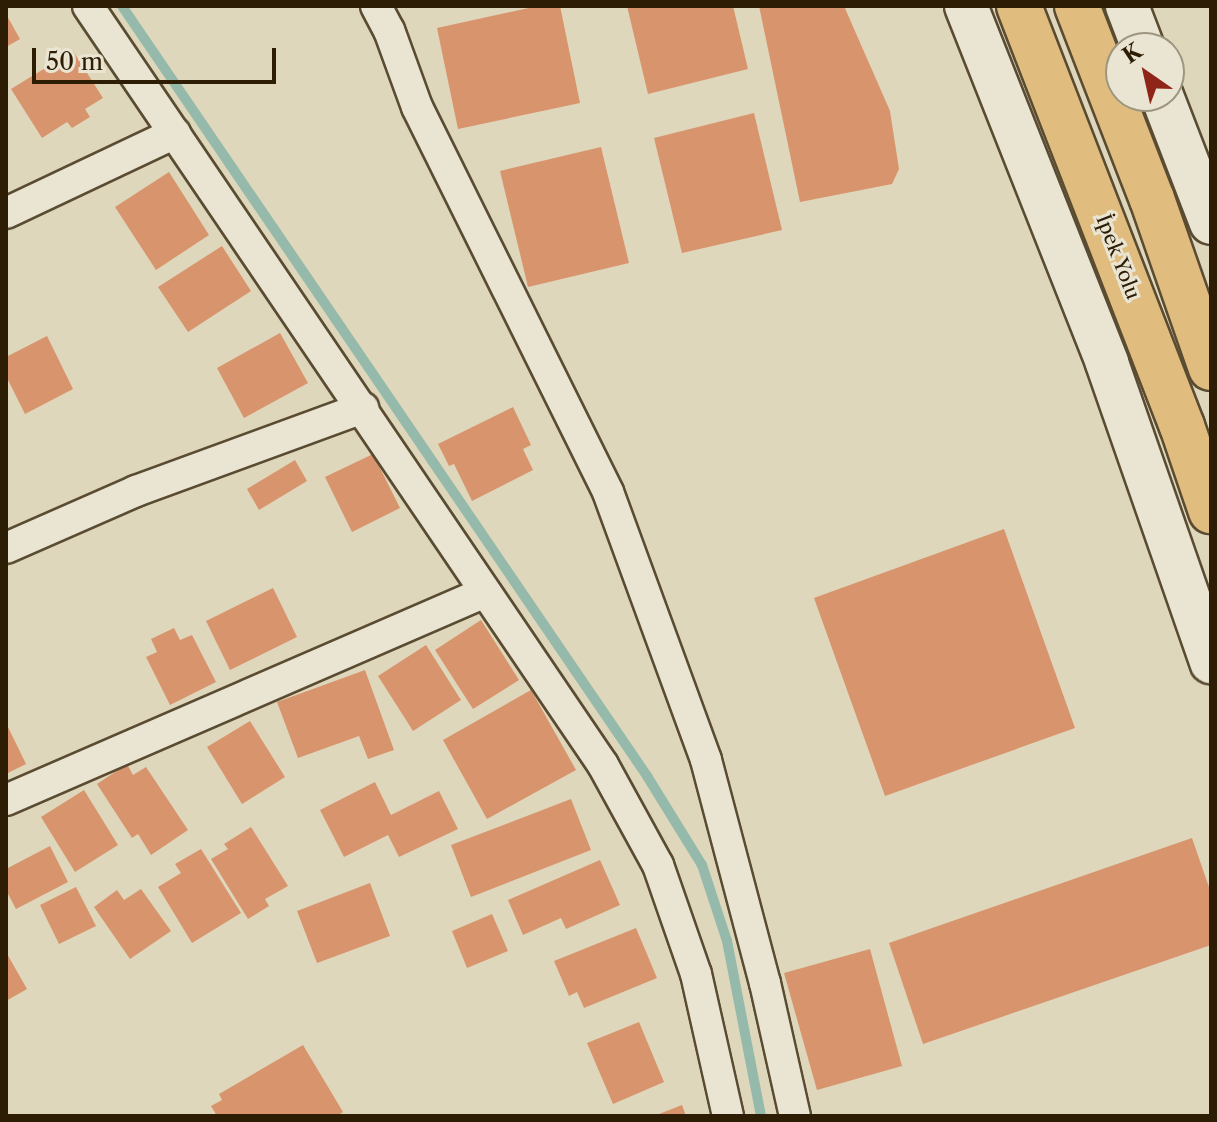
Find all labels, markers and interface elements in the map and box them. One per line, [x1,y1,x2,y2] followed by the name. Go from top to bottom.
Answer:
[36,32,280,82] scale bar
[1105,32,1185,112] north arrow
[1118,37,1147,69] text: K
[46,47,103,76] text: 50 m
[1091,211,1145,303] street label: İpek Yolu

